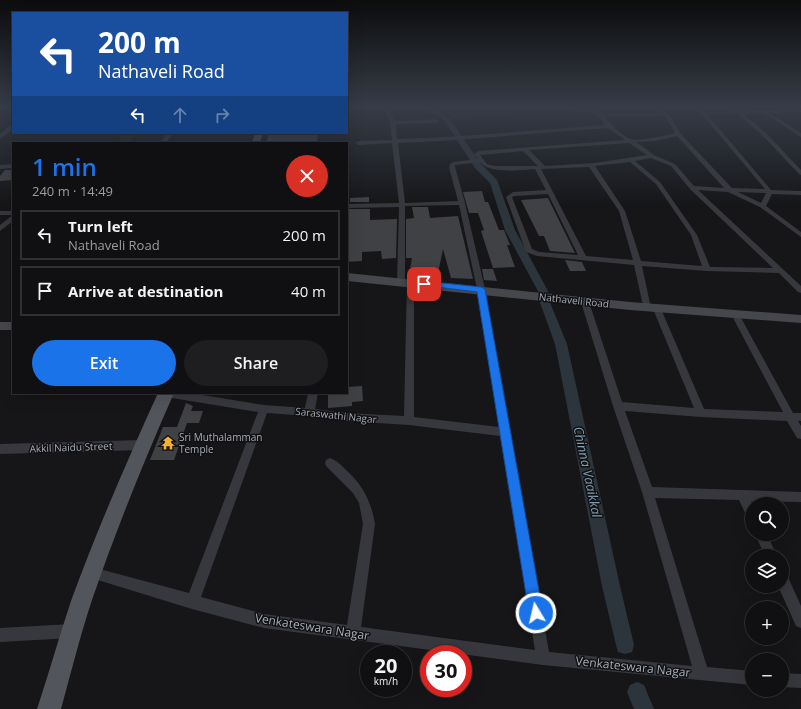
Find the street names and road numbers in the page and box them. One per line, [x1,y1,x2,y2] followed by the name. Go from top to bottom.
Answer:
[538,289,610,311] street label: Nathaveli Road
[295,404,377,426] street label: Saraswathi Nagar
[29,439,113,455] street label: Akkil Naidu Street
[254,609,370,644] street label: Venkateswara Nagar
[575,652,691,681] street label: Venkateswara Nagar

